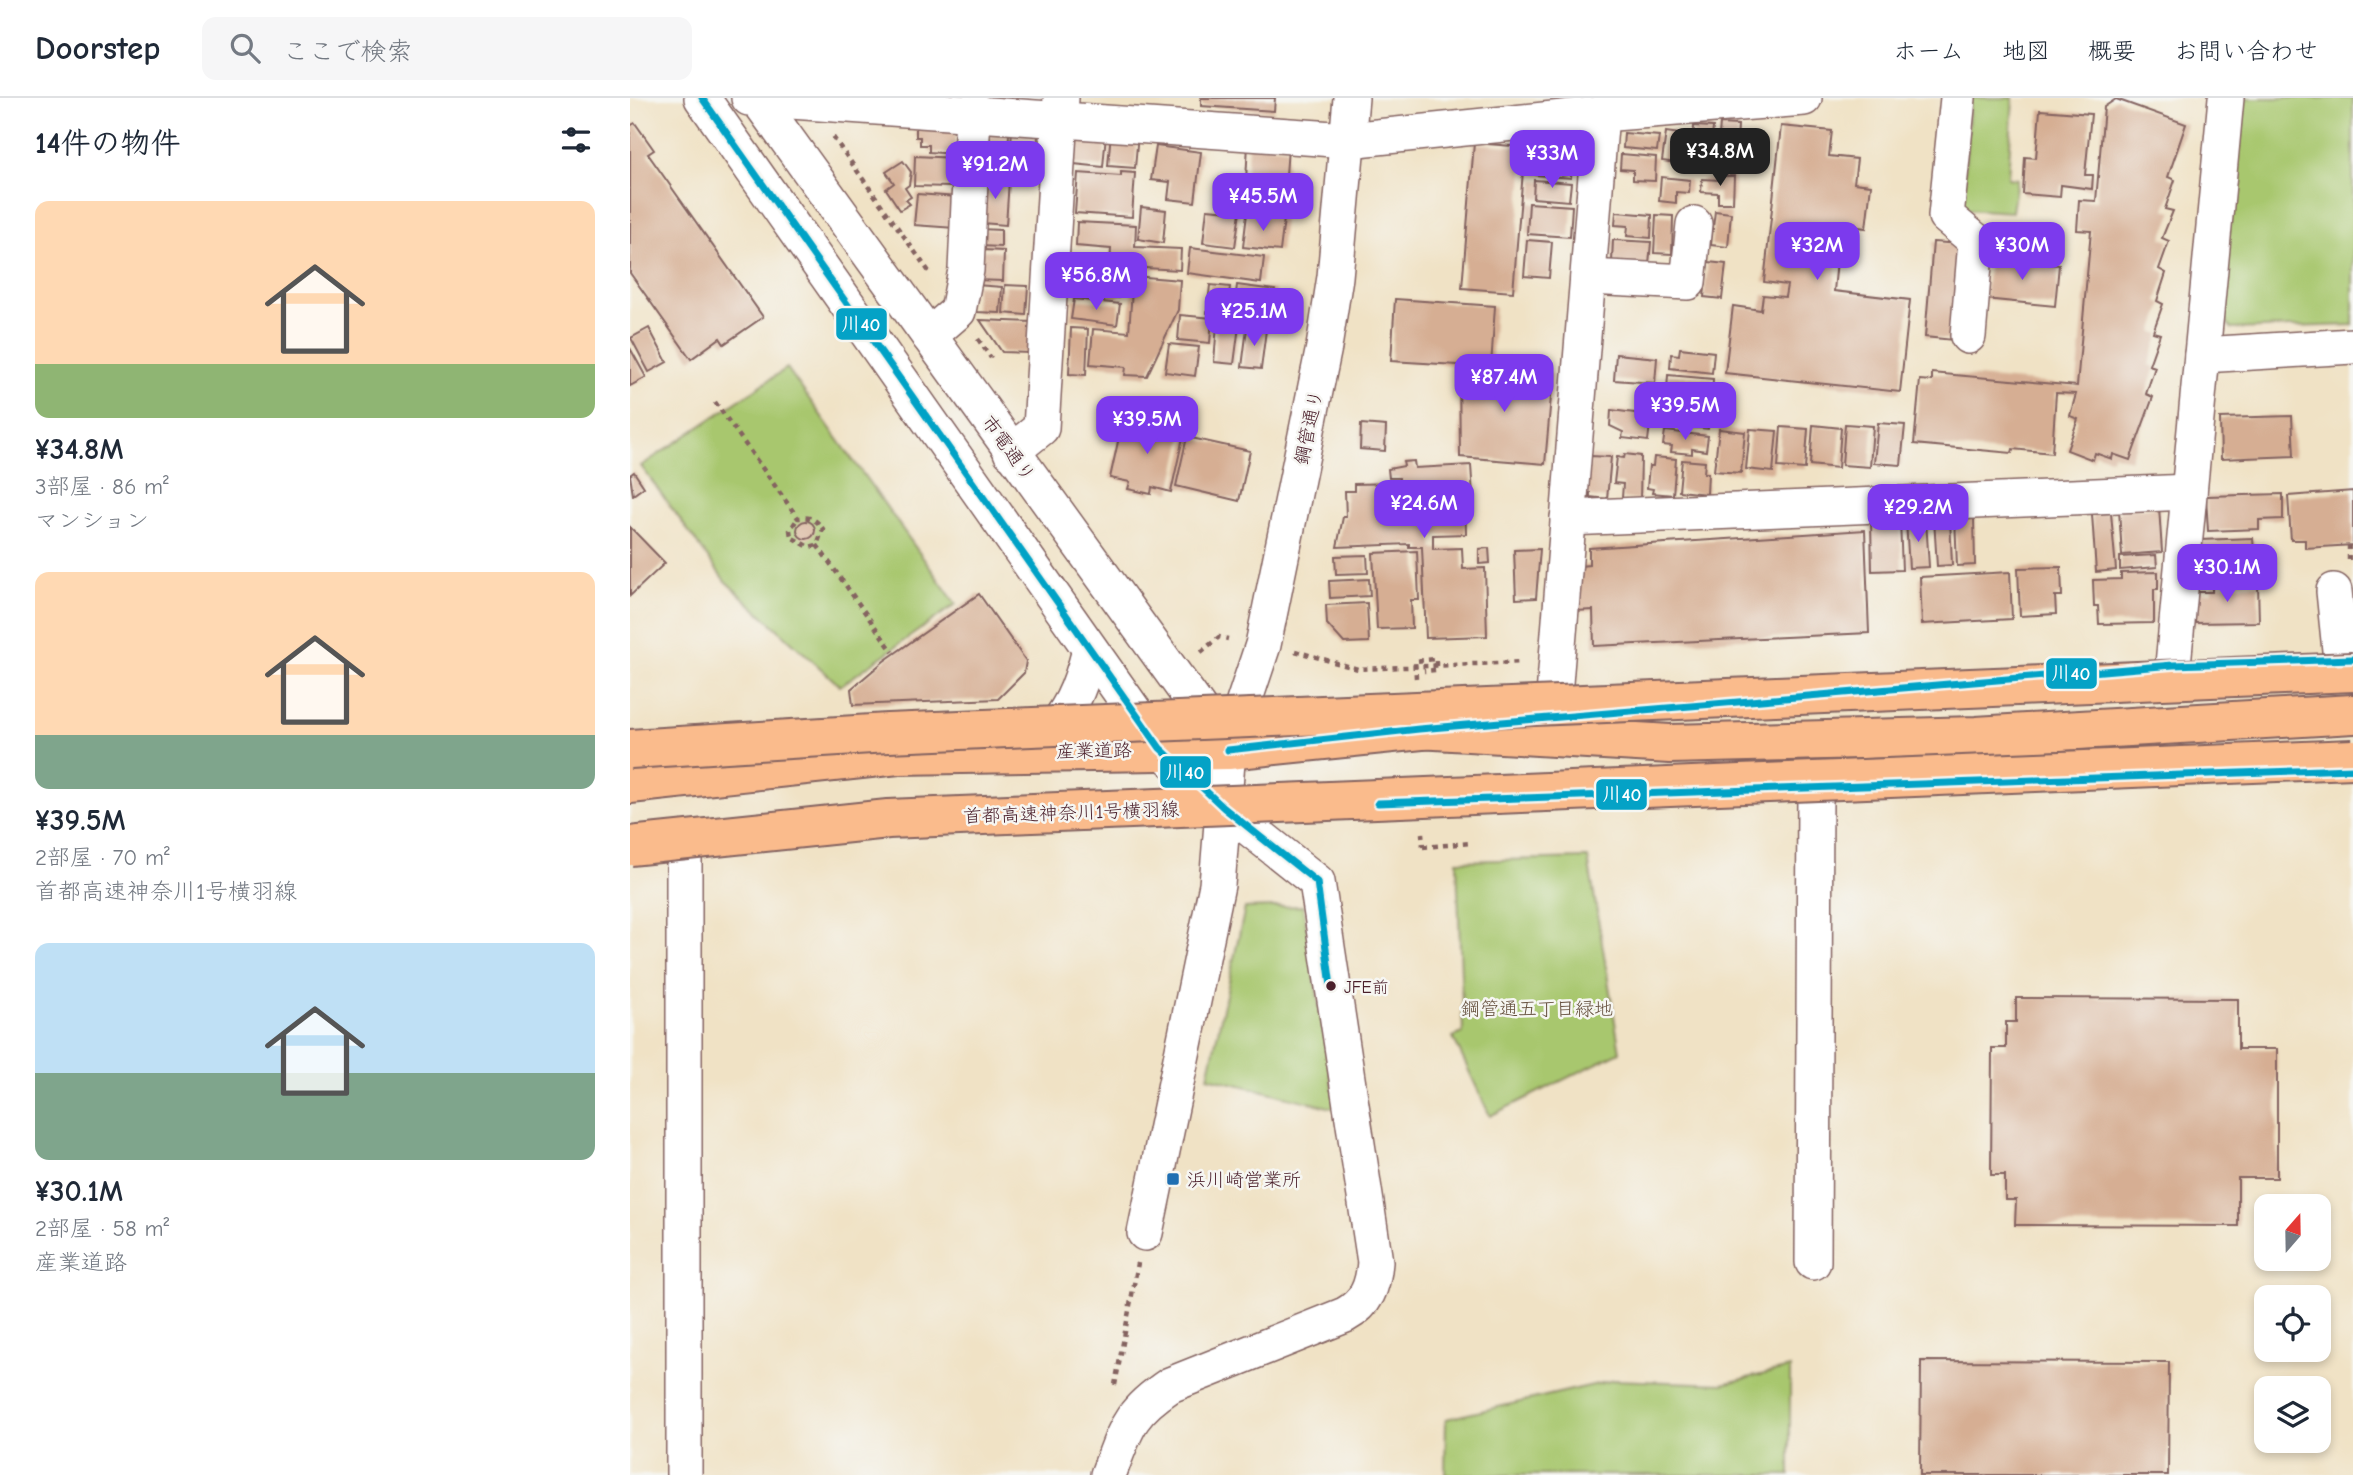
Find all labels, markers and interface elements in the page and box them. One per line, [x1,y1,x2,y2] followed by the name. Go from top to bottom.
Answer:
[202,17,692,80] search box
[35,29,160,67] text: Doorstep
[226,29,264,67] icon: search
[282,37,412,67] text: ここで検索
[1893,37,1964,65] text: ホーム
[2002,37,2050,65] text: 地図
[2088,37,2136,65] text: 概要
[2174,37,2318,65] text: お問い合わせ
[557,121,595,159] icon: filters
[35,126,181,161] text: 14件の物件
[1663,129,1777,188] pin: ¥34.8M
[1511,130,1593,190] pin: ¥33M
[1686,137,1754,164] text: ¥34.8M
[1526,139,1578,166] text: ¥33M
[938,141,1052,201] pin: ¥91.2M
[962,150,1028,177] text: ¥91.2M
[1206,174,1320,233] pin: ¥45.5M
[1228,182,1298,209] text: ¥45.5M
[1776,222,1858,282] pin: ¥32M
[1981,222,2063,282] pin: ¥30M
[1791,231,1843,258] text: ¥32M
[1995,231,2049,258] text: ¥30M
[252,246,378,372] icon: home
[1039,252,1153,312] pin: ¥56.8M
[1061,261,1131,288] text: ¥56.8M
[1197,288,1311,348] pin: ¥25.1M
[1221,297,1287,324] text: ¥25.1M
[835,307,888,341] line badge: 川40
[842,314,880,336] text: 川40
[1447,354,1561,414] pin: ¥87.4M
[1471,363,1537,390] text: ¥87.4M
[1628,382,1742,442] pin: ¥39.5M
[1290,388,1328,467] street label: 鋼管通り
[1650,391,1720,418] text: ¥39.5M
[1090,396,1204,456] pin: ¥39.5M
[1112,405,1182,432] text: ¥39.5M
[977,411,1039,486] street label: 市電通り
[35,432,124,467] text: ¥34.8M
[35,473,169,500] text: 3部屋 · 86 m²
[1367,480,1481,540] pin: ¥24.6M
[1861,484,1975,544] pin: ¥29.2M
[1390,489,1458,516] text: ¥24.6M
[1884,493,1952,520] text: ¥29.2M
[35,507,149,534] text: マンション
[2170,545,2284,604] pin: ¥30.1M
[2193,553,2261,580] text: ¥30.1M
[252,617,378,743] icon: home
[2045,657,2098,690] line badge: 川40
[2052,663,2090,685] text: 川40
[1056,739,1132,763] street label: 産業道路
[1159,755,1212,789] line badge: 川40
[1166,762,1204,784] text: 川40
[1595,778,1648,811] line badge: 川40
[1603,784,1641,806] text: 川40
[962,798,1180,828] street label: 首都高速神奈川1号横羽線
[35,803,126,838] text: ¥39.5M
[35,844,170,871] text: 2部屋 · 70 m²
[35,878,297,905] text: 首都高速神奈川1号横羽線
[1344,978,1389,997] place label: JFE前
[1324,979,1338,993] marker: JFE前
[252,988,378,1114] icon: home
[1461,998,1613,1020] park label: 鋼管通五丁目緑地
[1187,1169,1301,1191] place label: 浜川崎営業所
[1165,1171,1181,1187] marker: 浜川崎営業所
[35,1174,123,1209] text: ¥30.1M
[2254,1194,2331,1270] north arrow
[2254,1194,2331,1453] map controls
[35,1215,169,1242] text: 2部屋 · 58 m²
[35,1249,127,1276] text: 産業道路
[2254,1285,2331,1362] button: locate
[2254,1376,2331,1453] button: layers

